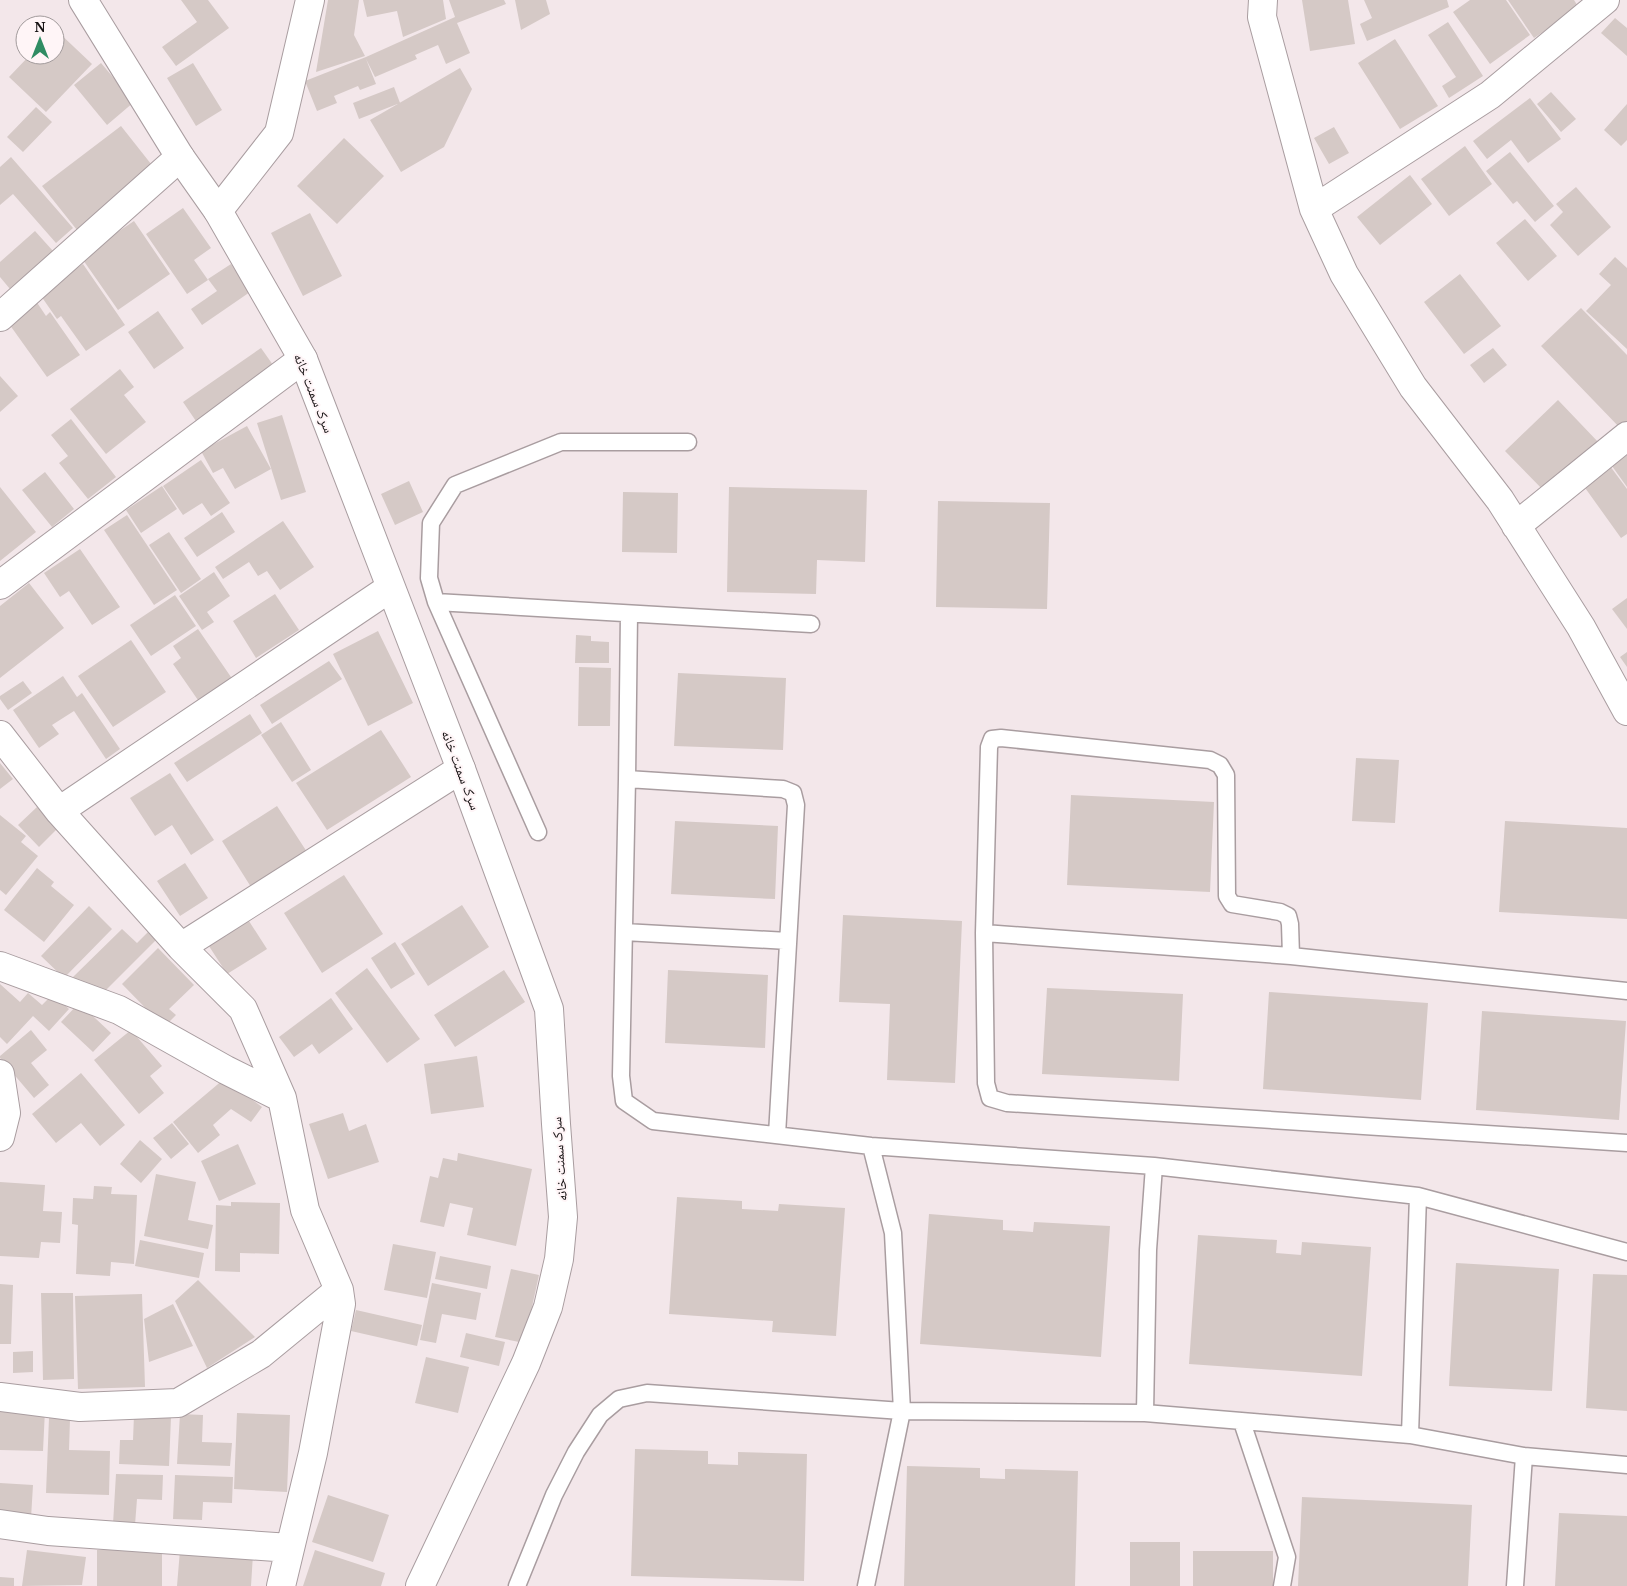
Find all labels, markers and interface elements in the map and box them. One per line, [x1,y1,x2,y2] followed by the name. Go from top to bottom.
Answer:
[15,15,65,65] north arrow
[34,17,46,41] text: N
[285,350,339,437] street label: سرک سمنت خانه
[433,727,485,814] street label: سرک سمنت خانه
[546,1116,576,1202] street label: سرک سمنت خانه

